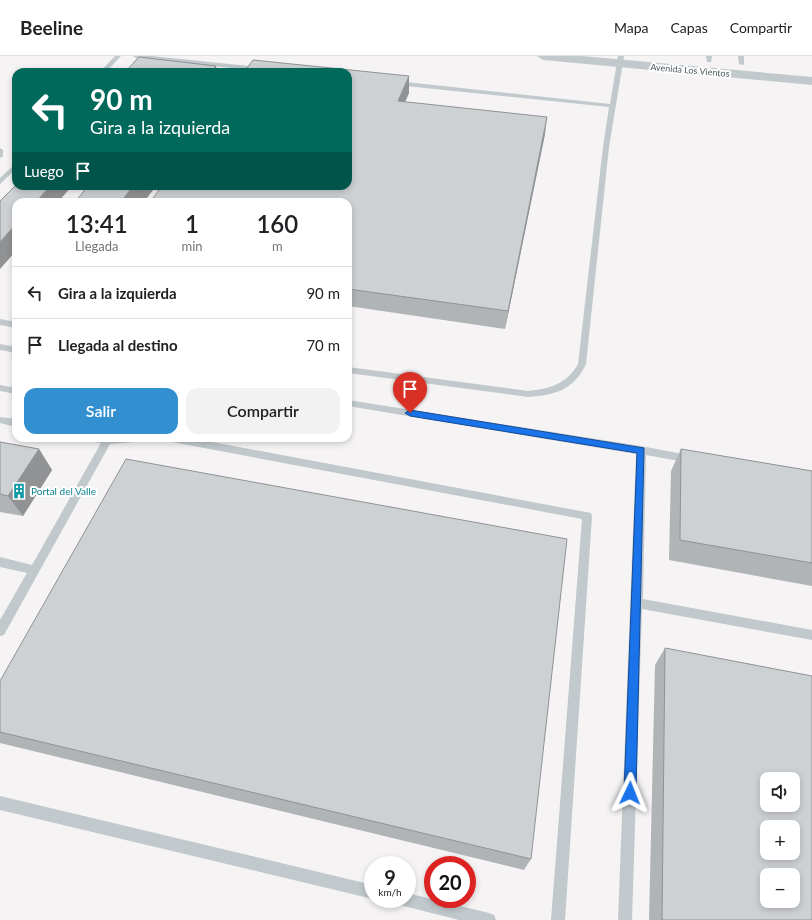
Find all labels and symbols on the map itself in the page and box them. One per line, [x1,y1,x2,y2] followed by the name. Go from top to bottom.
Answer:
[650,61,730,79] street label: Avenida Los Vientos
[393,372,427,413] pin
[10,482,28,500] building icon: Portal del Valle
[31,485,96,497] place label: Portal del Valle
[609,772,651,814] position arrow
[424,856,476,908] speed limit sign: 20

